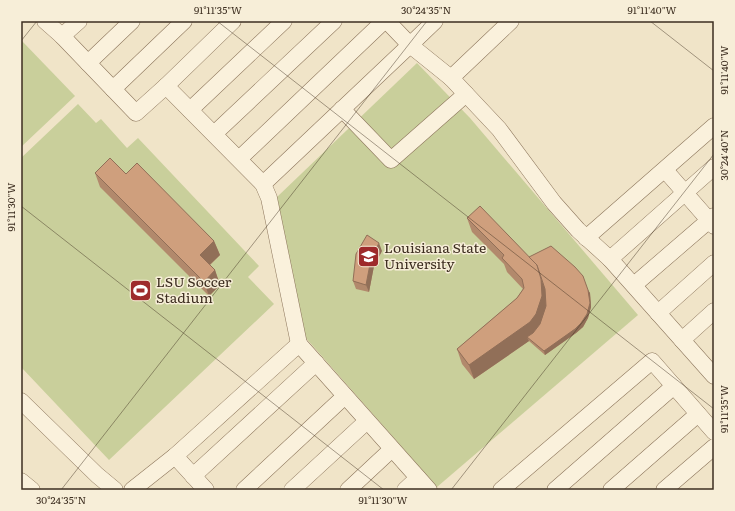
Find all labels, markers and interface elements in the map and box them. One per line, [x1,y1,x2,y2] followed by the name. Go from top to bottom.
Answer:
[194,2,242,17] text: 91°11'35"W
[401,2,451,17] text: 30°24'35"N
[628,2,677,17] text: 91°11'40"W
[716,45,731,94] text: 91°11'40"W
[716,130,731,180] text: 30°24'40"N
[3,183,18,231] text: 91°11'30"W
[384,237,486,273] place label: Louisiana State University
[355,243,381,269] school or university icon: Louisiana State University
[156,271,232,307] place label: LSU Soccer Stadium
[128,277,154,303] sports icon: LSU Soccer Stadium
[716,385,731,433] text: 91°11'35"W
[36,492,86,507] text: 30°24'35"N
[359,492,407,507] text: 91°11'30"W

